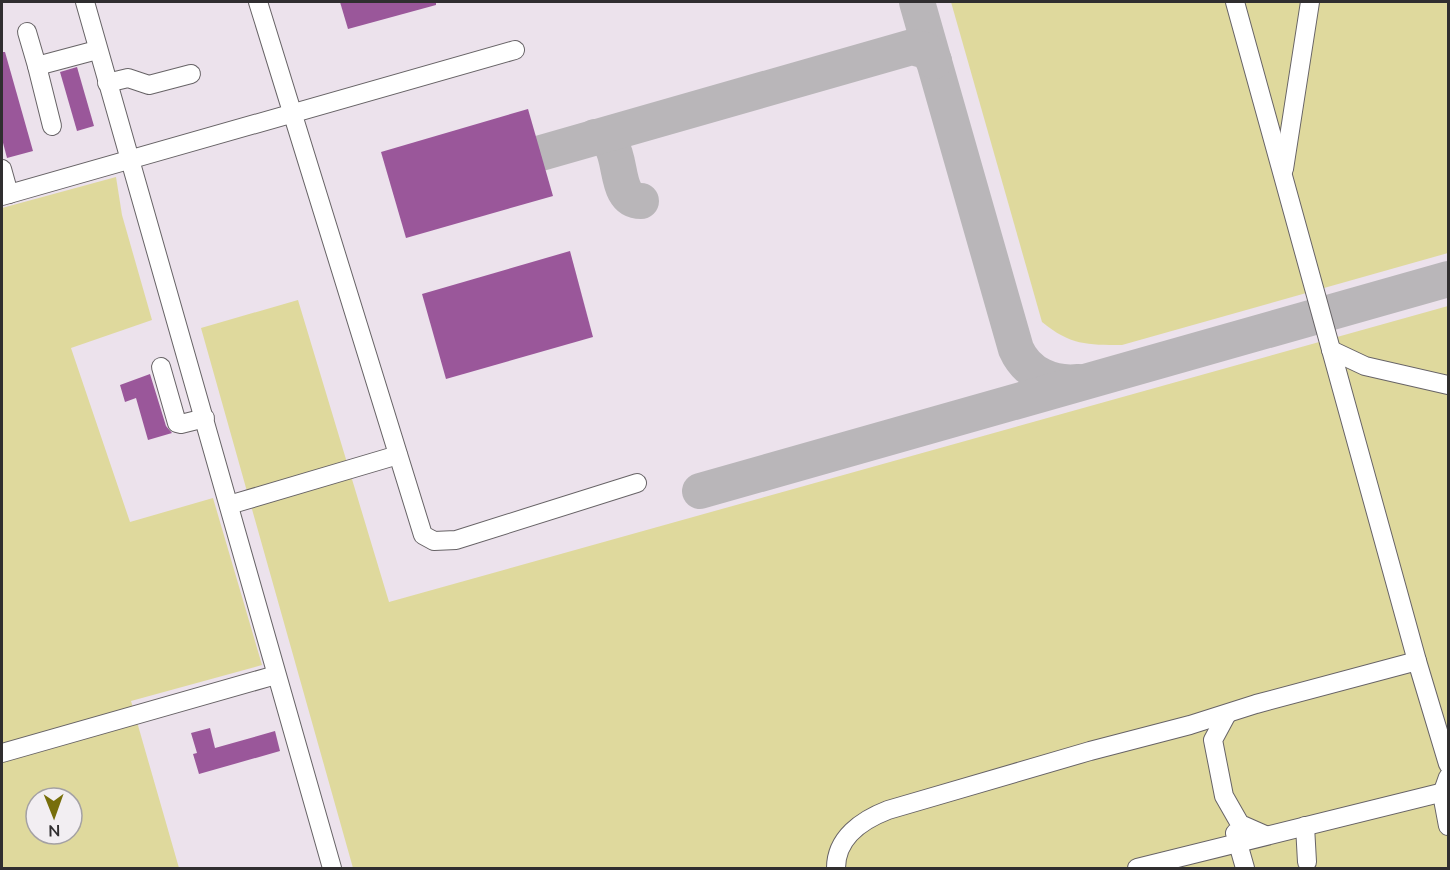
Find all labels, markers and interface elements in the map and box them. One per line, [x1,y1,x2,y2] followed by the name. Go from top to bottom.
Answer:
[24,786,84,846] north arrow
[48,821,60,841] text: N

